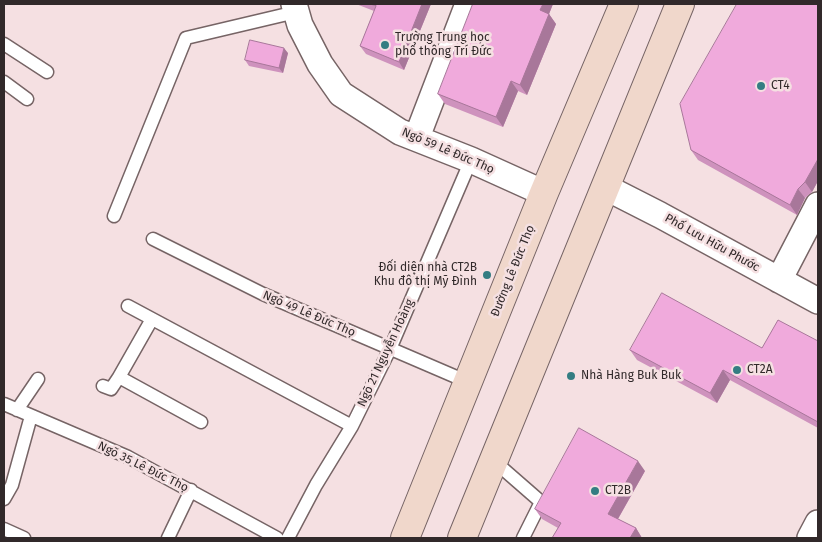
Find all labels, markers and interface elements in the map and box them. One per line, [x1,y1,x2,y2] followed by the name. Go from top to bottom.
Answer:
[395,31,492,59] place label: Trường Trung học phổ thông Trí Đức
[379,39,391,51] marker: Trường Trung học phổ thông Trí Đức
[771,79,790,93] place label: CT4
[755,80,767,92] marker: CT4
[400,125,496,177] street label: Ngõ 59 Lê Đức Thọ
[662,211,762,275] street label: Phố Lưu Hữu Phước
[488,223,538,319] street label: Đường Lê Đức Thọ
[374,261,477,289] place label: Đối diện nhà CT2B Khu đô thị Mỹ Đình
[481,269,493,281] marker: Đối diện nhà CT2B Khu đô thị Mỹ Đình
[260,288,358,340] street label: Ngõ 49 Lê Đức Thọ
[355,297,417,409] street label: Ngõ 21 Nguyễn Hoàng
[747,363,773,377] place label: CT2A
[731,364,743,376] marker: CT2A
[581,369,681,383] place label: Nhà Hàng Buk Buk
[565,370,577,382] marker: Nhà Hàng Buk Buk
[95,439,191,495] street label: Ngõ 35 Lê Đức Thọ
[605,484,631,498] place label: CT2B
[589,485,601,497] marker: CT2B

